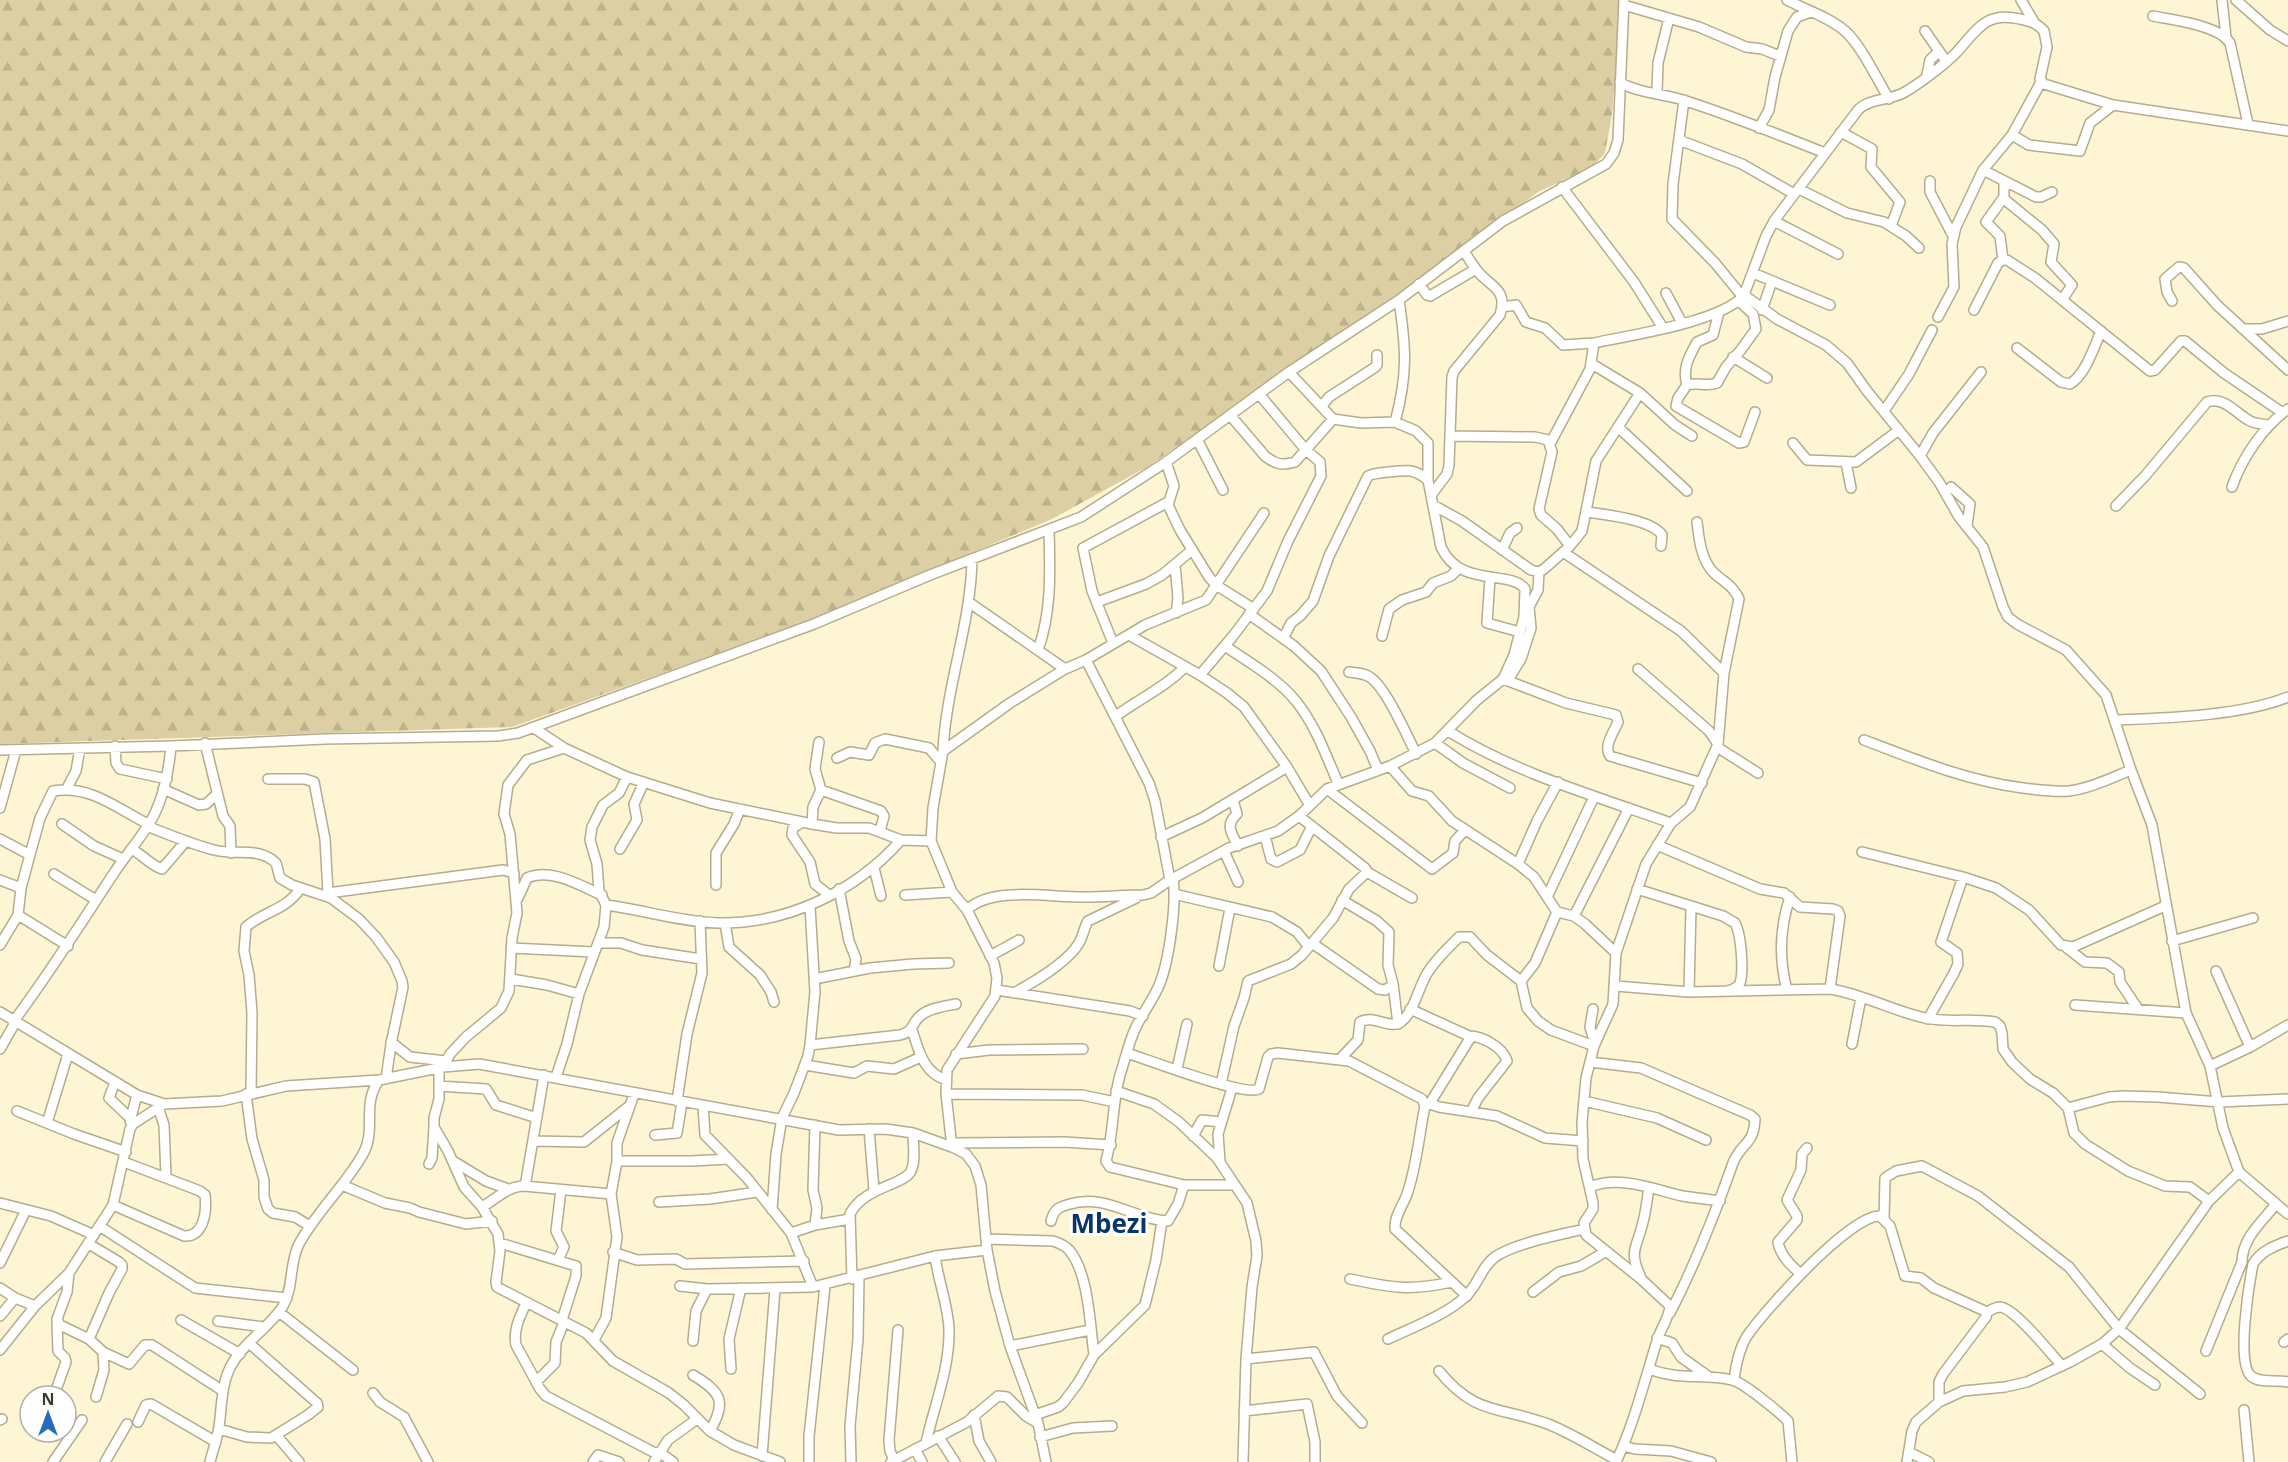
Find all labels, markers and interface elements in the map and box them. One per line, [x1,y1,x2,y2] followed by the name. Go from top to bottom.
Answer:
[1071,1205,1147,1241] district label: Mbezi
[18,1384,78,1444] north arrow
[41,1388,55,1410] text: N

